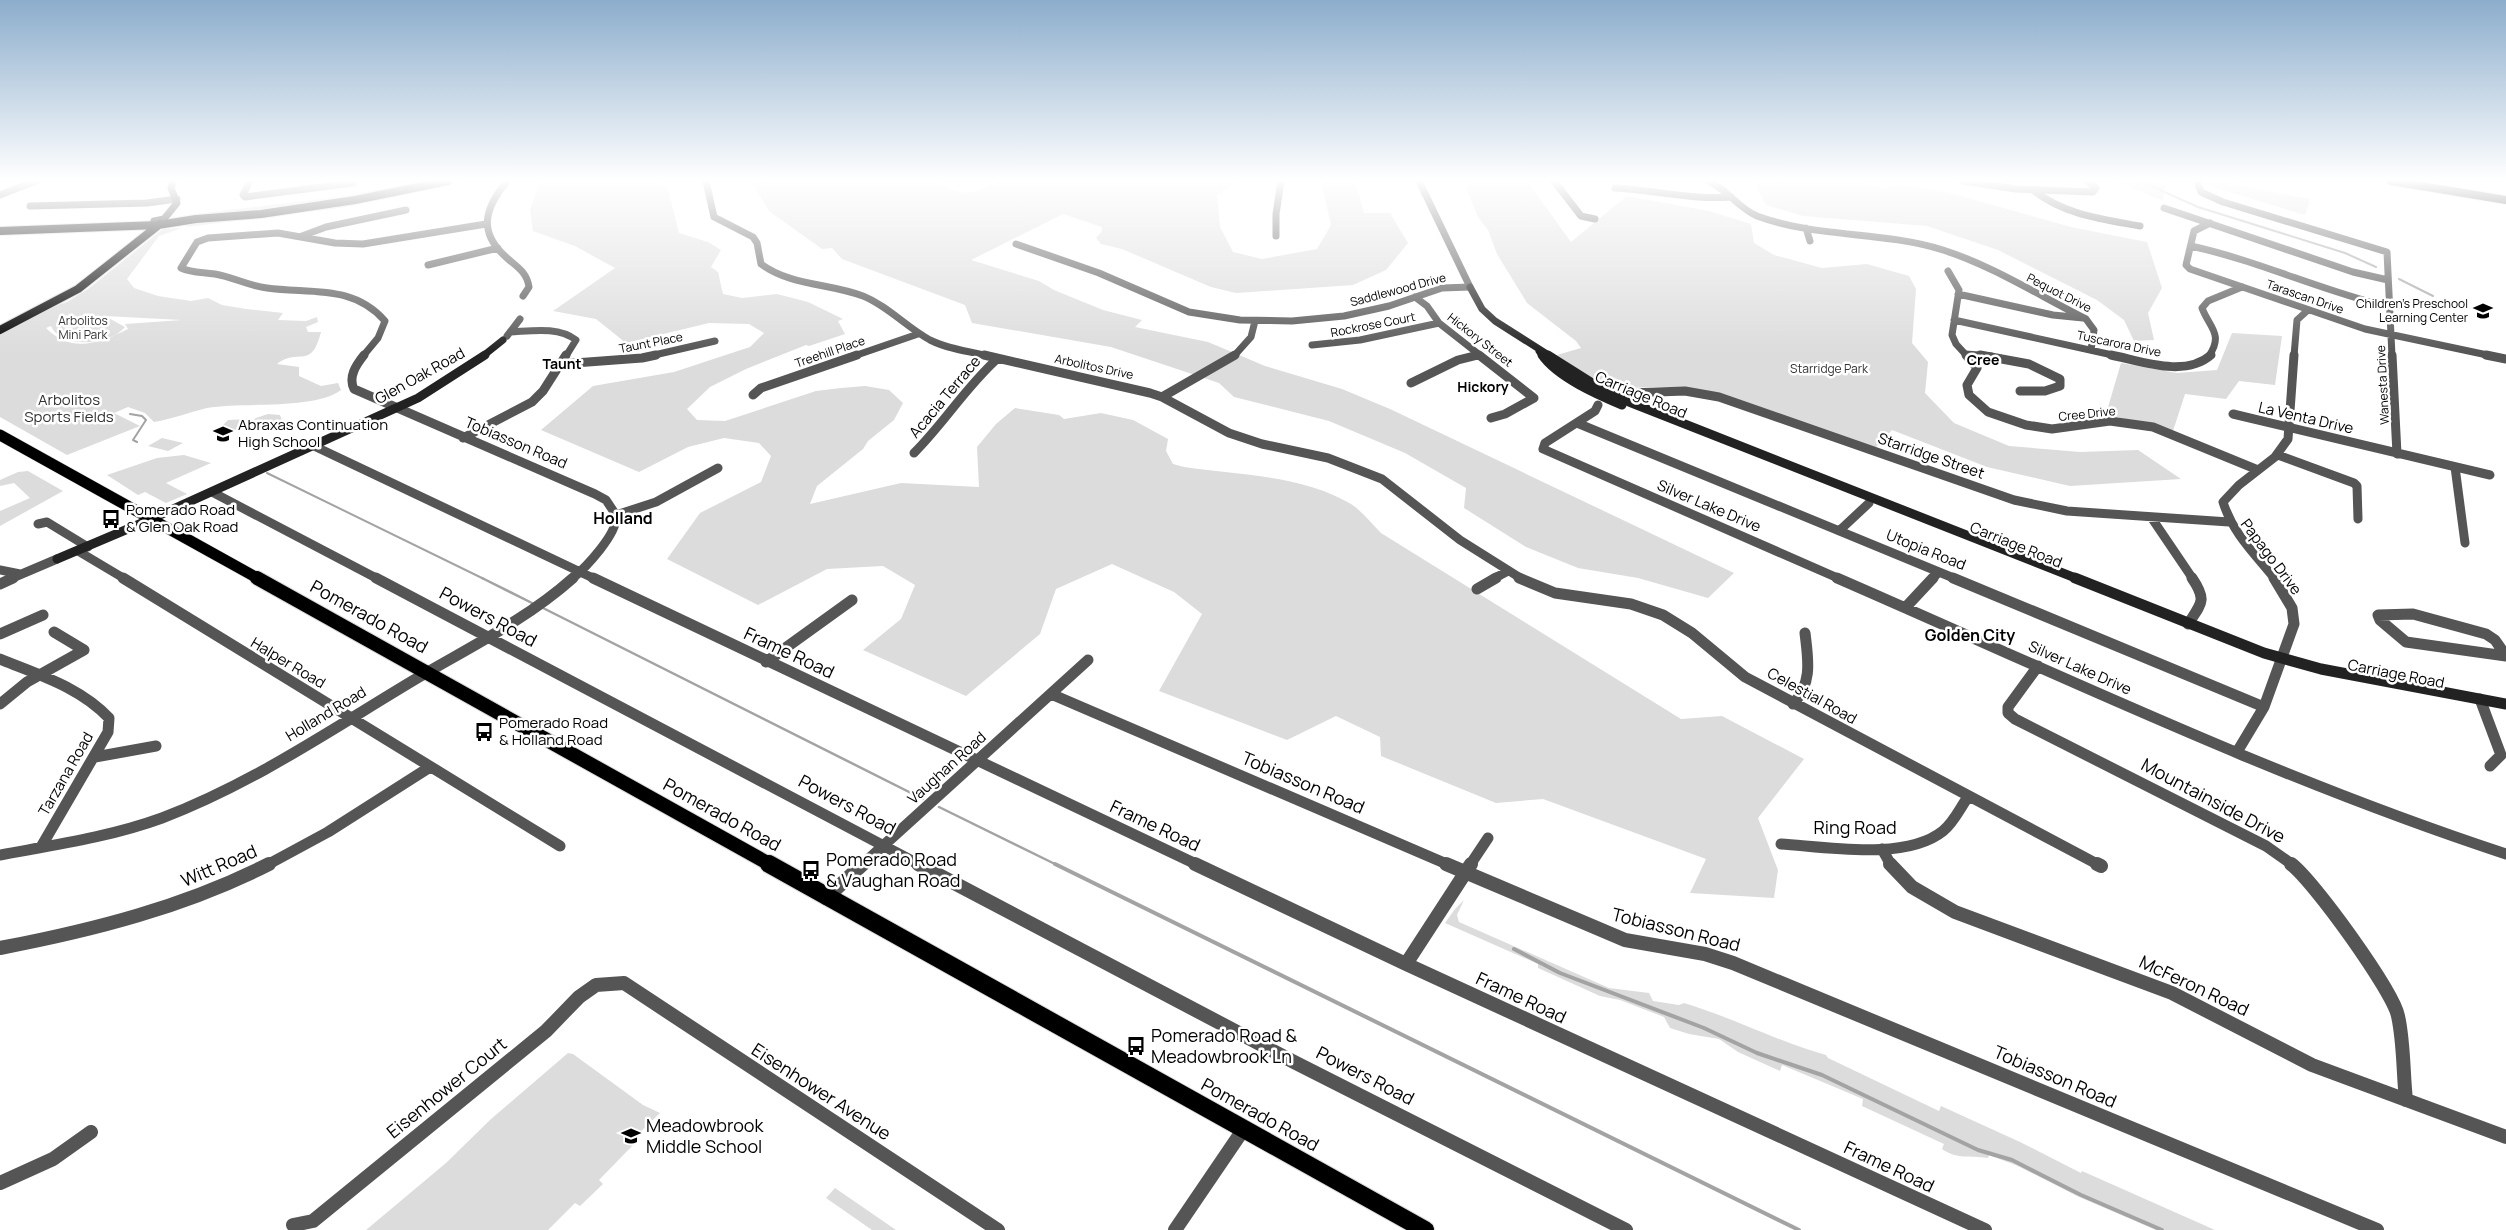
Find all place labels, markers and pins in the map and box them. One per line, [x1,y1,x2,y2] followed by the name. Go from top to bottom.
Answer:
[2356,295,2469,326] place label: Children's Preschool Learning Center
[2472,300,2494,322] school or university icon: Children's Preschool Learning Center
[238,414,388,452] place label: Abraxas Continuation High School
[212,423,234,445] school or university icon: Abraxas Continuation High School
[126,499,238,537] place label: Pomerado Road & Glen Oak Road
[100,508,122,530] bus stop icon: Pomerado Road & Glen Oak Road
[499,712,608,750] place label: Pomerado Road & Holland Road
[473,721,495,743] bus stop icon: Pomerado Road & Holland Road
[826,847,960,892] place label: Pomerado Road & Vaughan Road
[800,859,822,881] bus stop icon: Pomerado Road & Vaughan Road
[1151,1023,1297,1068] place label: Pomerado Road & Meadowbrook Ln
[1125,1035,1147,1057] bus stop icon: Pomerado Road & Meadowbrook Ln
[646,1113,764,1158] place label: Meadowbrook Middle School
[620,1125,642,1147] school or university icon: Meadowbrook Middle School

